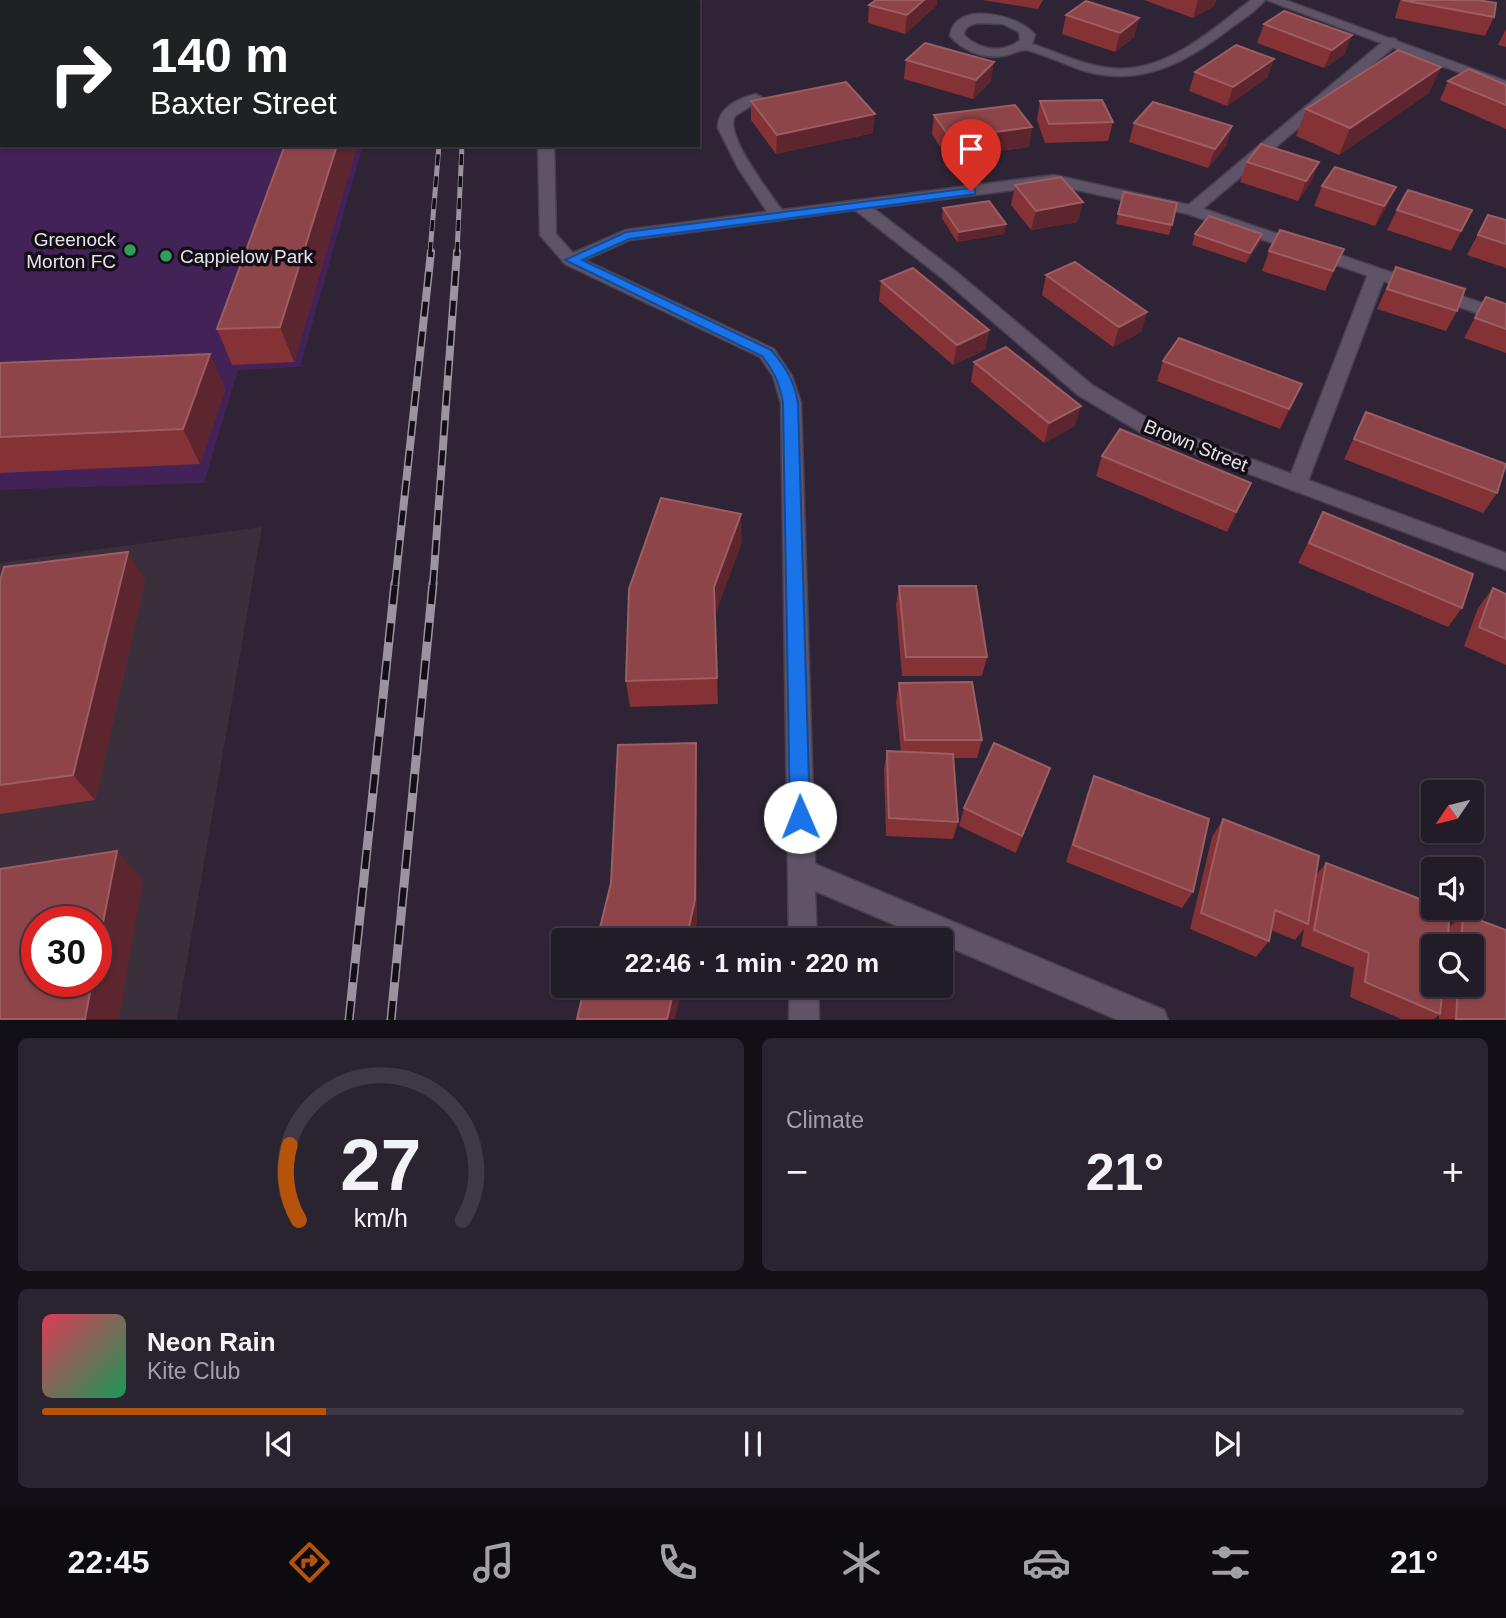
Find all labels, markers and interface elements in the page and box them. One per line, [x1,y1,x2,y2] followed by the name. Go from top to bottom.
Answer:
[35,28,126,119] icon: right
[150,28,289,82] text: 140 m
[150,85,337,121] text: Baxter Street
[941,119,1001,191] pin
[952,130,990,168] icon: arrive
[26,229,116,272] place label: Greenock Morton FC
[122,242,138,258] marker: Greenock Morton FC
[180,246,314,267] place label: Cappielow Park
[158,248,174,264] marker: Cappielow Park
[1141,415,1251,476] street label: Brown Street
[763,780,837,854] position arrow
[1421,780,1484,844] north arrow
[1421,780,1484,997] map controls
[1421,857,1484,920] button: sound
[21,906,112,997] speed limit sign: 30
[1421,934,1484,997] button: search
[625,948,879,978] text: 22:46 · 1 min · 220 m
[786,1107,864,1133] text: Climate
[341,1125,421,1206] text: 27
[1086,1143,1164,1201] text: 21°
[786,1151,808,1193] text: −
[1442,1151,1464,1193] text: +
[354,1204,408,1232] text: km/h
[147,1327,276,1357] text: Neon Rain
[147,1358,240,1384] text: Kite Club
[260,1425,298,1463] icon: previous
[734,1425,772,1463] icon: pause
[1208,1425,1246,1463] icon: next
[285,1538,334,1587] icon: directions
[469,1538,518,1587] icon: music
[653,1538,702,1587] icon: phone
[837,1538,886,1587] icon: climate
[1022,1538,1071,1587] icon: car
[1206,1538,1255,1587] icon: filters
[68,1544,149,1580] text: 22:45
[1390,1544,1438,1580] text: 21°

